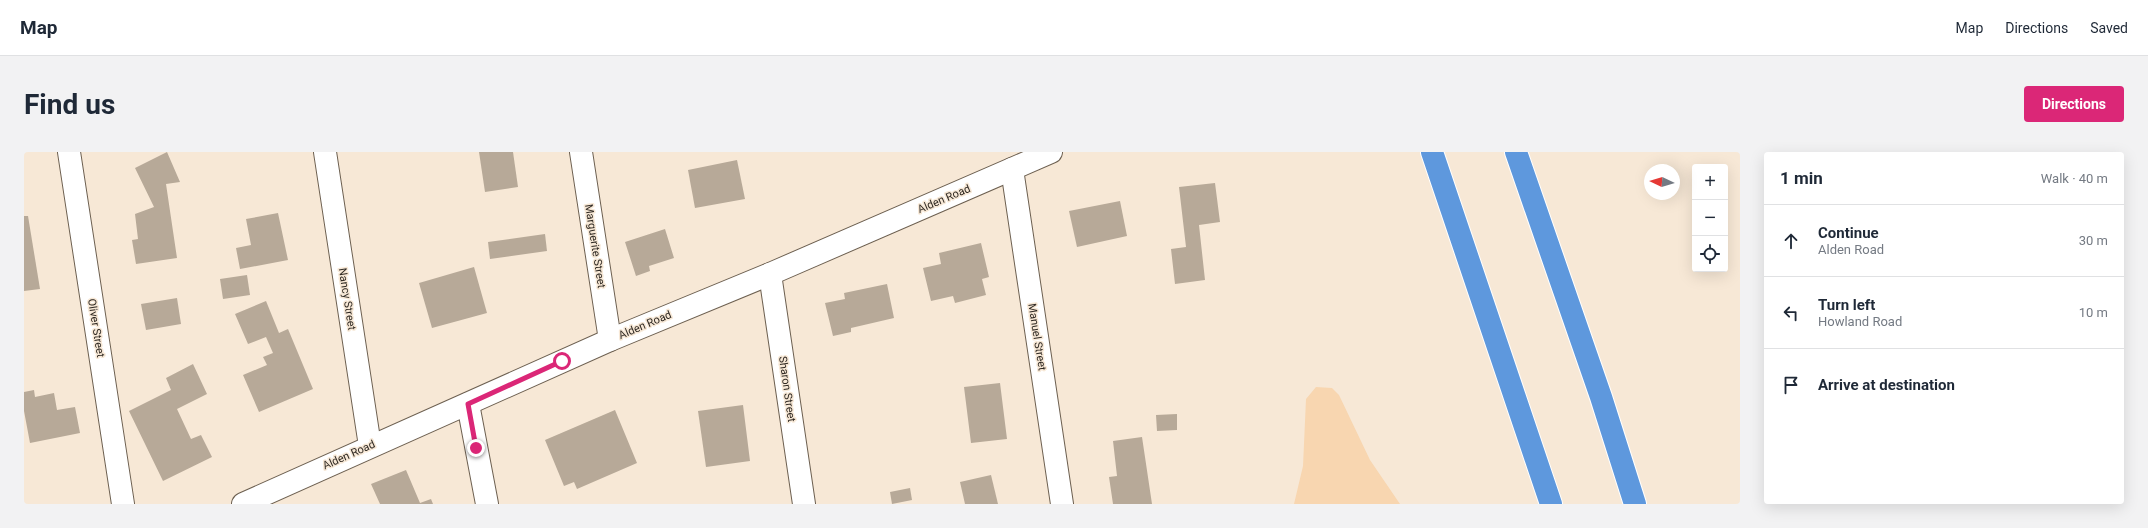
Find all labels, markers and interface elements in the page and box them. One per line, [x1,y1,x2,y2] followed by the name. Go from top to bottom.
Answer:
[20,16,58,39] text: Map
[1956,20,1983,36] text: Map
[2005,20,2068,36] text: Directions
[2090,20,2128,36] text: Saved
[2024,86,2124,122] button: Directions
[24,88,115,121] text: Find us
[1644,164,1680,200] north arrow
[1692,164,1728,272] map controls
[1692,164,1728,200] button: +
[1780,168,1823,188] text: 1 min
[2041,171,2108,186] text: Walk · 40 m
[916,182,972,216] street label: Alden Road
[1692,200,1728,236] button: −
[582,203,608,289] street label: Marguerite Street
[1818,224,1879,242] text: Continue
[1780,230,1802,252] icon: ahead
[2079,233,2108,248] text: 30 m
[1692,236,1728,272] button: locate
[1818,242,1884,257] text: Alden Road
[336,267,358,331] street label: Nancy Street
[1818,296,1875,314] text: Turn left
[85,298,107,359] street label: Oliver Street
[1025,302,1049,372] street label: Manuel Street
[1780,302,1802,324] icon: left
[2079,305,2108,320] text: 10 m
[617,308,673,342] street label: Alden Road
[1818,314,1902,329] text: Howland Road
[553,352,571,370] route start
[776,355,798,423] street label: Sharon Street
[1780,374,1802,396] icon: arrive
[1818,376,1955,394] text: Arrive at destination
[321,438,377,472] street label: Alden Road
[467,439,485,457] route end

